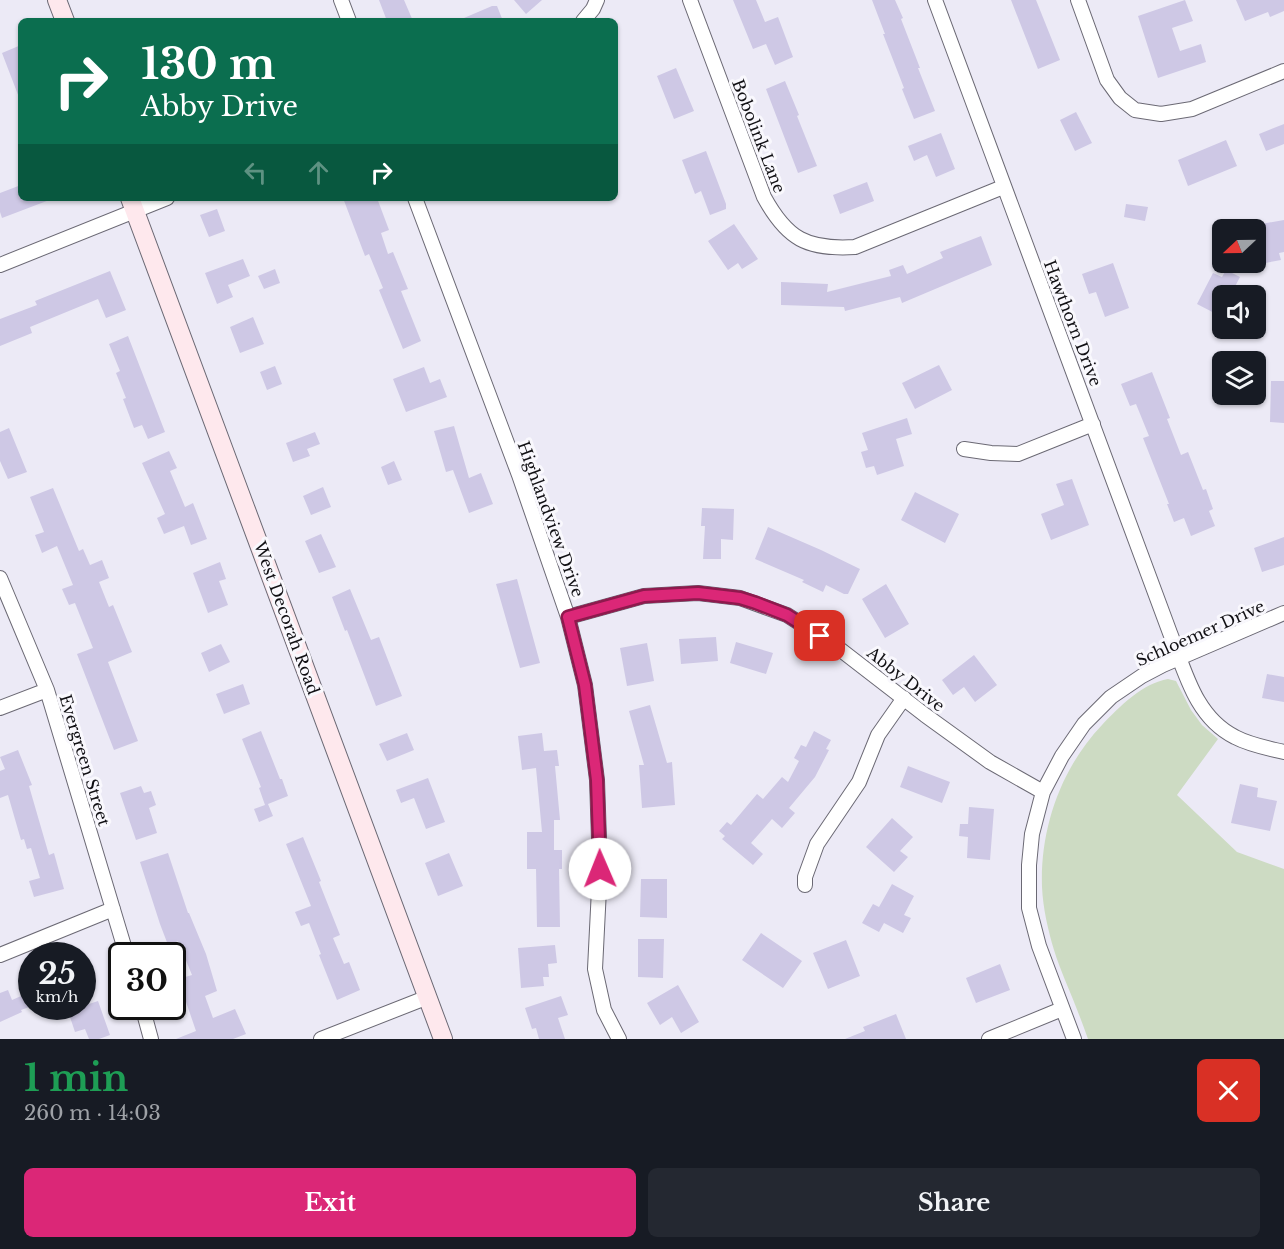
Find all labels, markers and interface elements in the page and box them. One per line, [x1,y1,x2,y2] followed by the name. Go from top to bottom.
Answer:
[141,38,275,90] text: 130 m
[42,42,120,120] icon: right
[728,76,790,196] street label: Bobolink Lane
[141,90,298,123] text: Abby Drive
[239,156,272,189] icon: left
[302,156,335,189] icon: ahead
[365,156,398,189] icon: right
[1212,219,1266,273] north arrow
[1212,219,1266,405] map controls
[1040,257,1106,389] street label: Hawthorn Drive
[1212,285,1266,339] button: sound
[1212,351,1266,405] button: layers
[514,438,588,600] street label: Highlandview Drive
[250,538,324,698] street label: West Decorah Road
[1133,596,1267,670] street label: Schloemer Drive
[794,610,845,661] pin
[803,619,836,652] icon: arrive
[862,642,949,716] street label: Abby Drive
[55,692,115,828] street label: Evergreen Street
[568,837,632,901] position arrow
[108,942,186,1020] speed limit sign: 30
[38,955,76,992] text: 25
[36,987,78,1006] text: km/h
[24,1056,128,1101] text: 1 min
[1197,1059,1260,1122] button: close
[24,1101,161,1125] text: 260 m · 14:03
[24,1168,636,1237] button: Exit
[648,1168,1260,1237] button: Share

